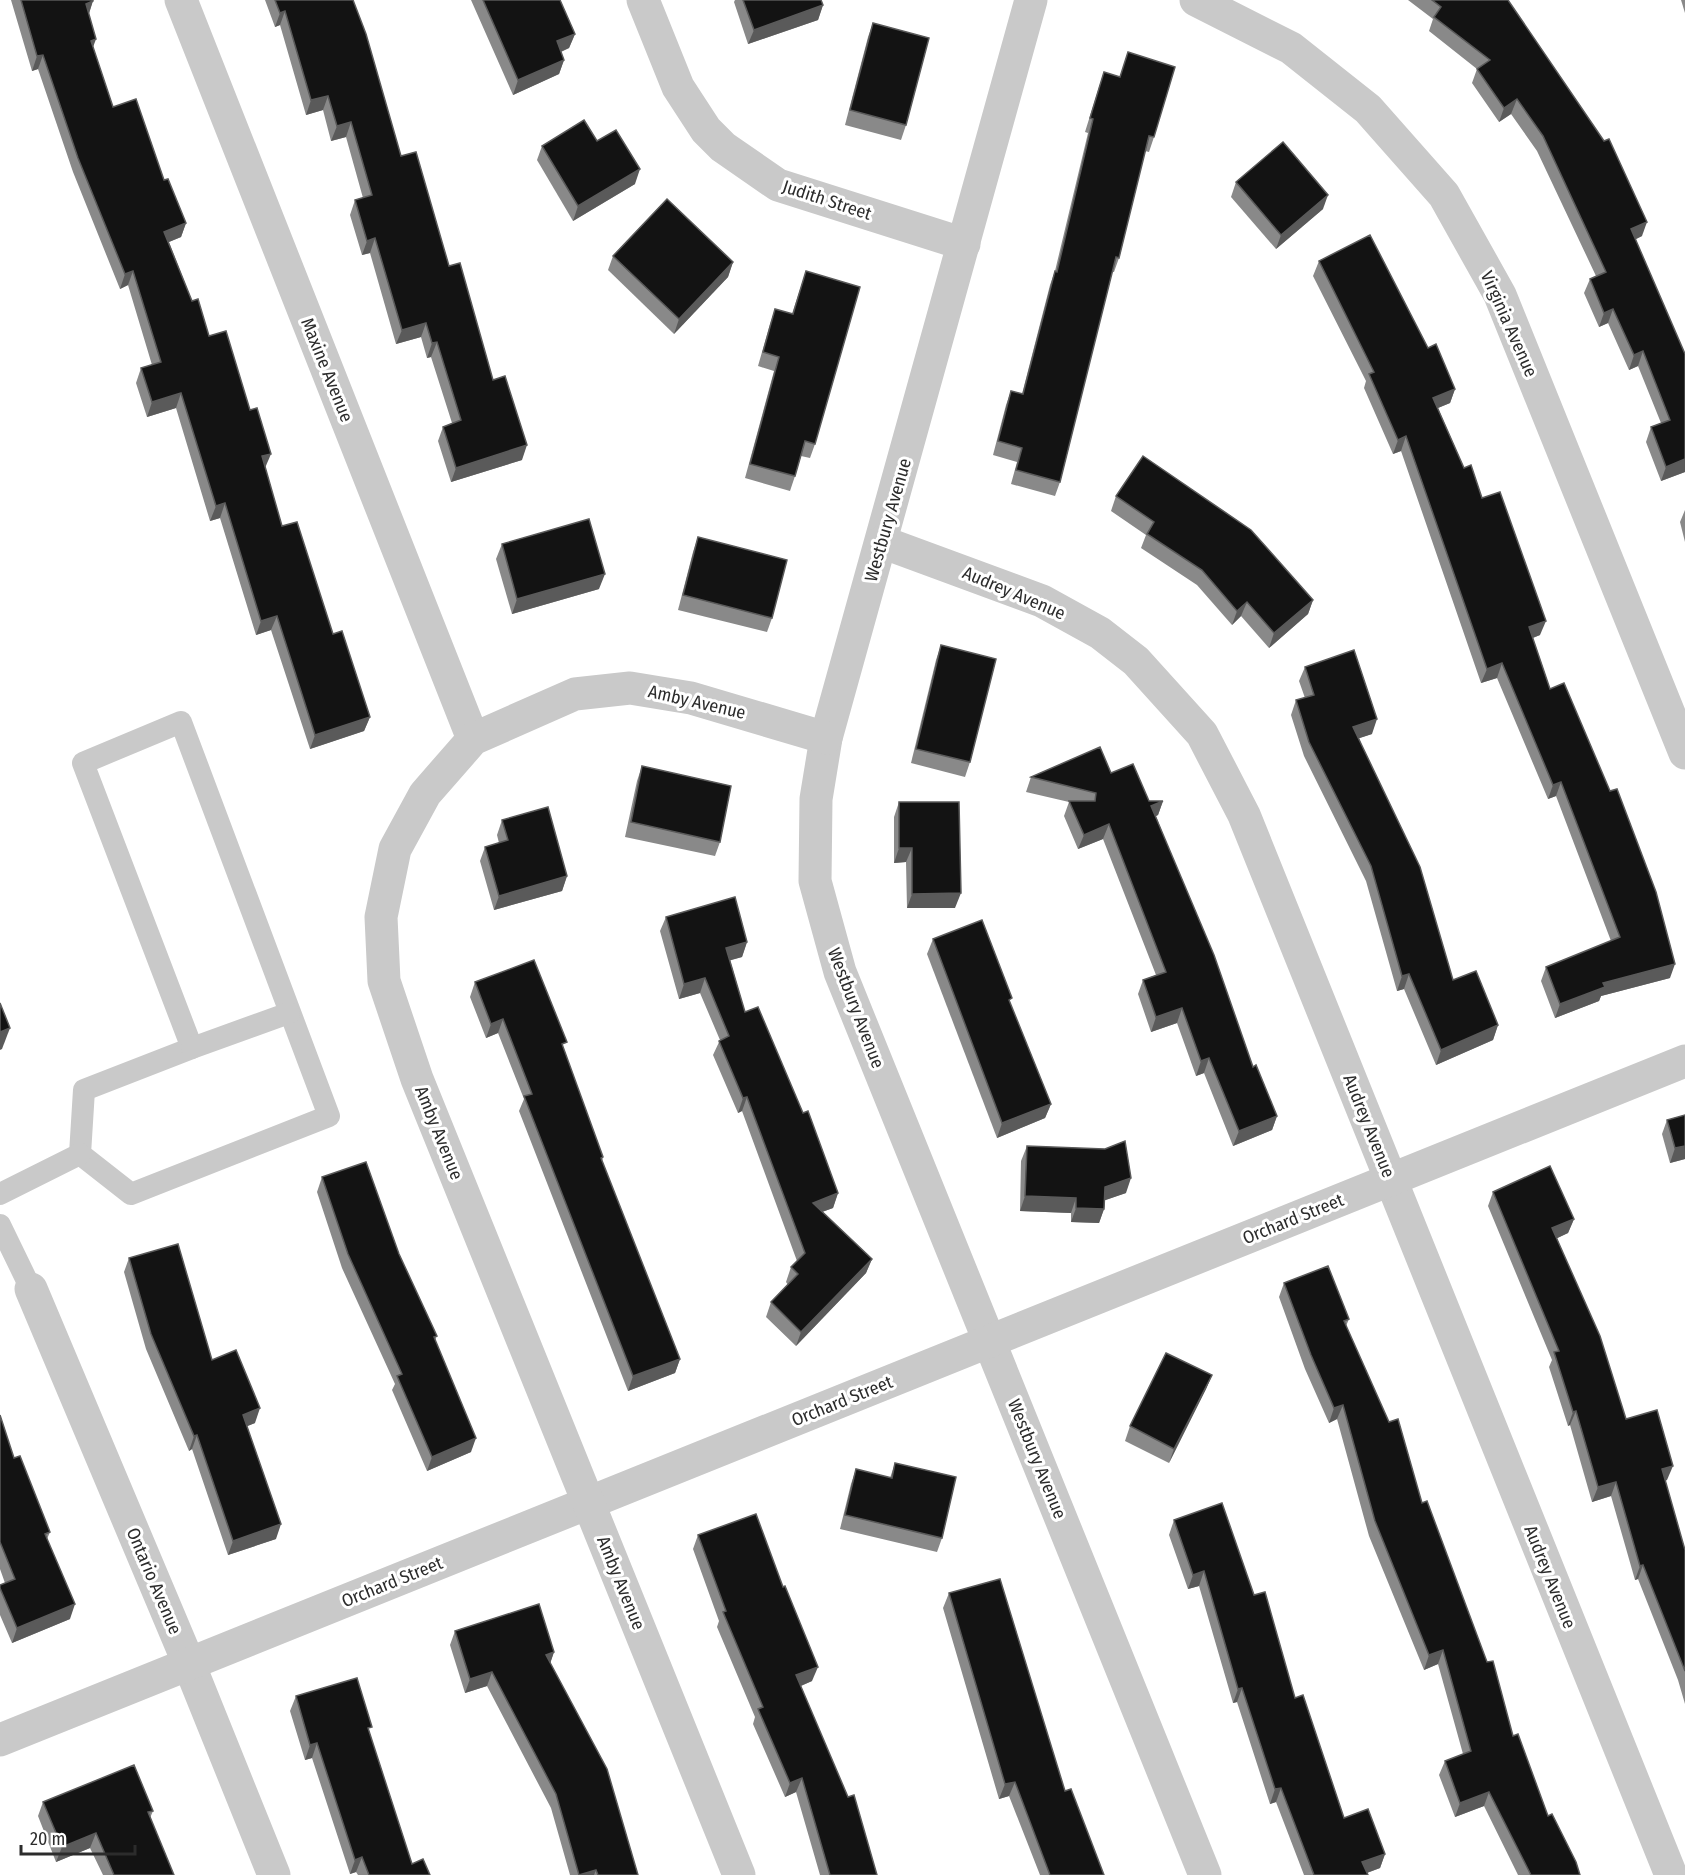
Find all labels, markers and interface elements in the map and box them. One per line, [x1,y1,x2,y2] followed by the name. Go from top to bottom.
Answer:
[780,175,874,225] street label: Judith Street
[1476,268,1542,381] street label: Virginia Avenue
[296,315,358,426] street label: Maxine Avenue
[860,456,916,584] street label: Westbury Avenue
[959,561,1069,625] street label: Audrey Avenue
[646,680,748,724] street label: Amby Avenue
[823,945,889,1072] street label: Westbury Avenue
[1338,1071,1400,1181] street label: Audrey Avenue
[410,1083,468,1183] street label: Amby Avenue
[1239,1189,1347,1249] street label: Orchard Street
[788,1371,896,1431] street label: Orchard Street
[1003,1396,1071,1522] street label: Westbury Avenue
[1519,1522,1581,1632] street label: Audrey Avenue
[122,1524,186,1638] street label: Ontario Avenue
[592,1533,650,1633] street label: Amby Avenue
[338,1552,446,1612] street label: Orchard Street
[21,1818,135,1856] scale bar
[30,1828,65,1850] text: 20 m

